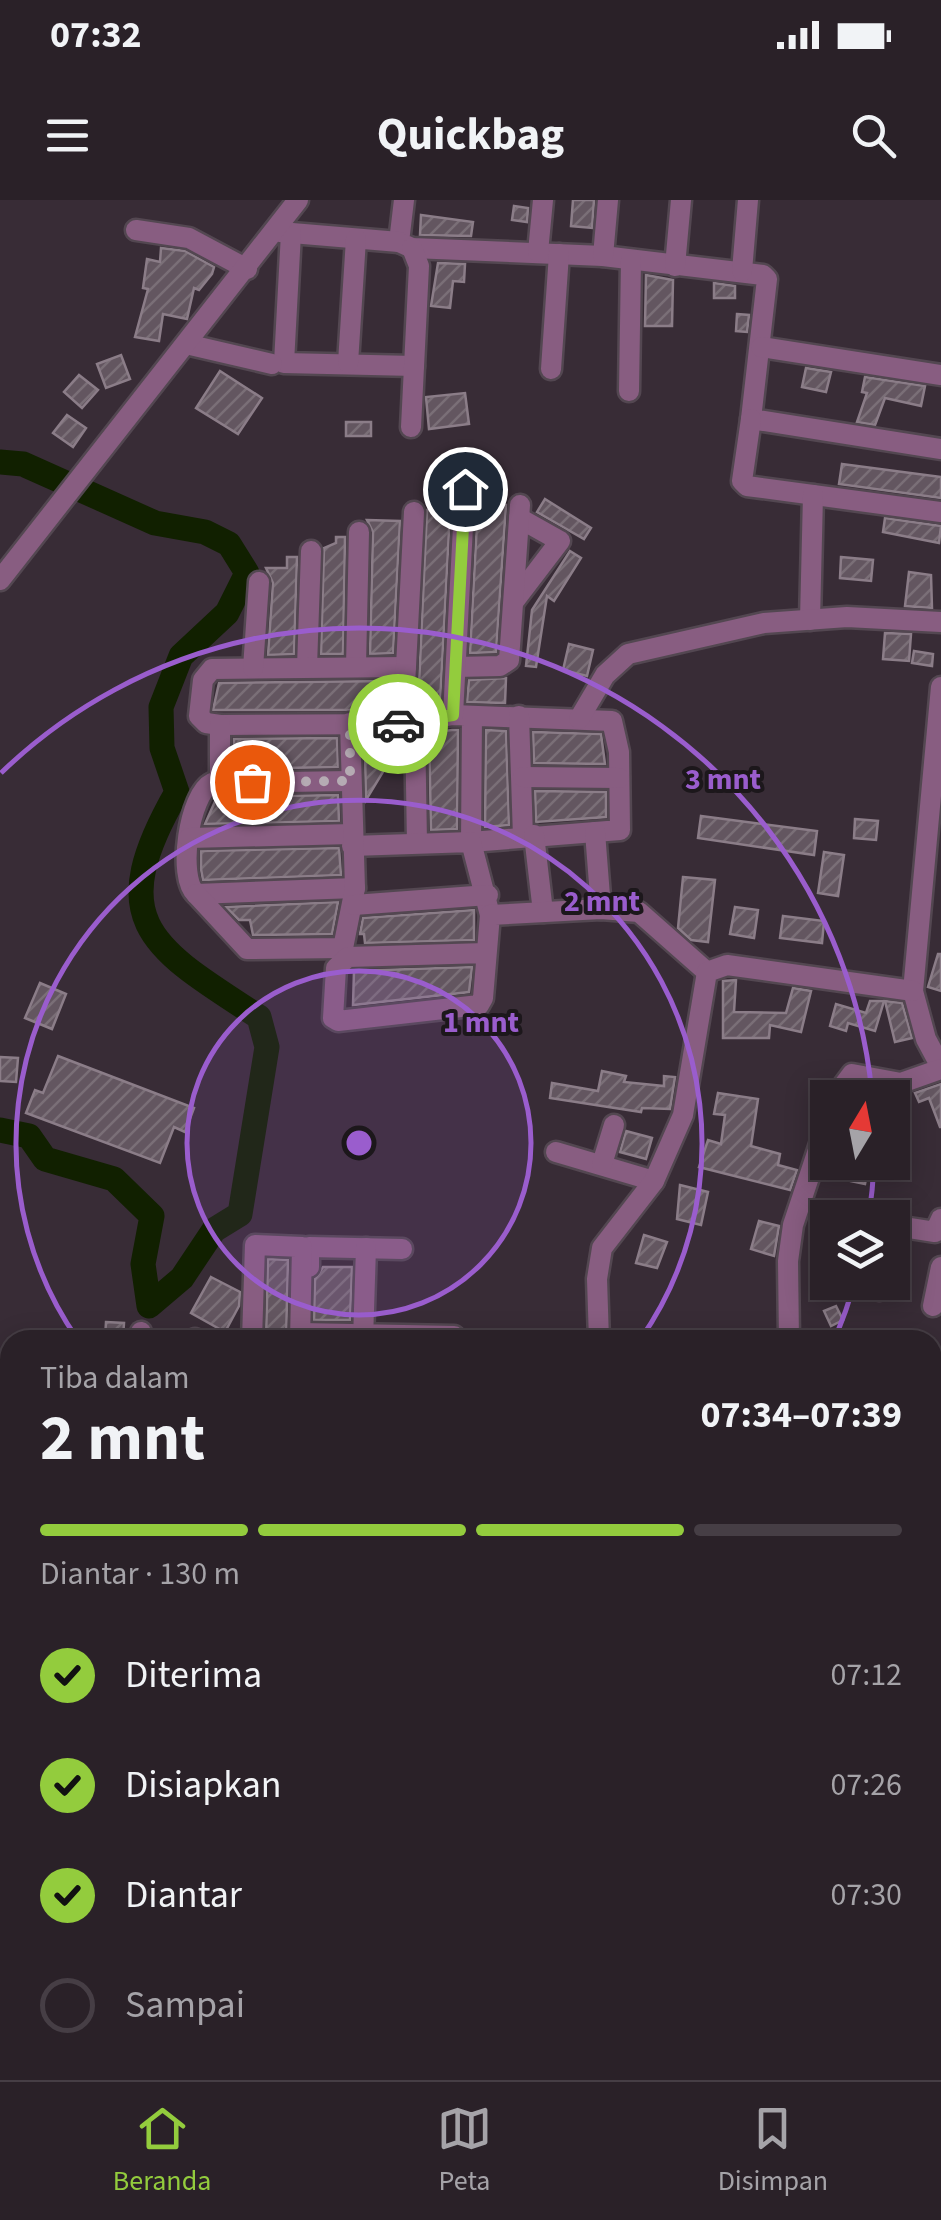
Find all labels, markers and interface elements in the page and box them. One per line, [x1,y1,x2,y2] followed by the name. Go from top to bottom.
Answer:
[50,8,142,62] text: 07:32
[377,103,564,167] text: Quickbag
[40,108,95,163] icon: menu
[846,108,901,163] icon: search
[423,447,508,532] pin
[438,462,493,517] icon: home
[348,674,448,774] courier
[371,697,426,752] icon: car
[210,740,295,825] pin
[225,755,280,810] icon: bag
[685,758,762,801] text: 3 mnt
[564,880,641,923] text: 2 mnt
[443,1001,520,1044] text: 1 mnt
[810,1080,910,1180] north arrow
[810,1080,910,1300] map controls
[341,1125,377,1161] centre of rings
[810,1200,910,1300] button: layers
[40,1355,190,1401] text: Tiba dalam
[700,1388,902,1442] text: 07:34–07:39
[40,1392,205,1485] text: 2 mnt
[40,1551,240,1597] text: Diantar · 130 m
[40,1648,95,1703] icon: check
[125,1648,262,1702] text: Diterima
[830,1652,902,1698] text: 07:12
[40,1758,95,1813] icon: check
[125,1758,282,1812] text: Disiapkan
[830,1762,902,1808] text: 07:26
[40,1868,95,1923] icon: check
[125,1868,242,1922] text: Diantar
[830,1872,902,1918] text: 07:30
[125,1978,245,2032] text: Sampai
[113,2101,211,2201] tab: Beranda
[437,2101,492,2201] tab: Peta
[718,2101,828,2201] tab: Disimpan

